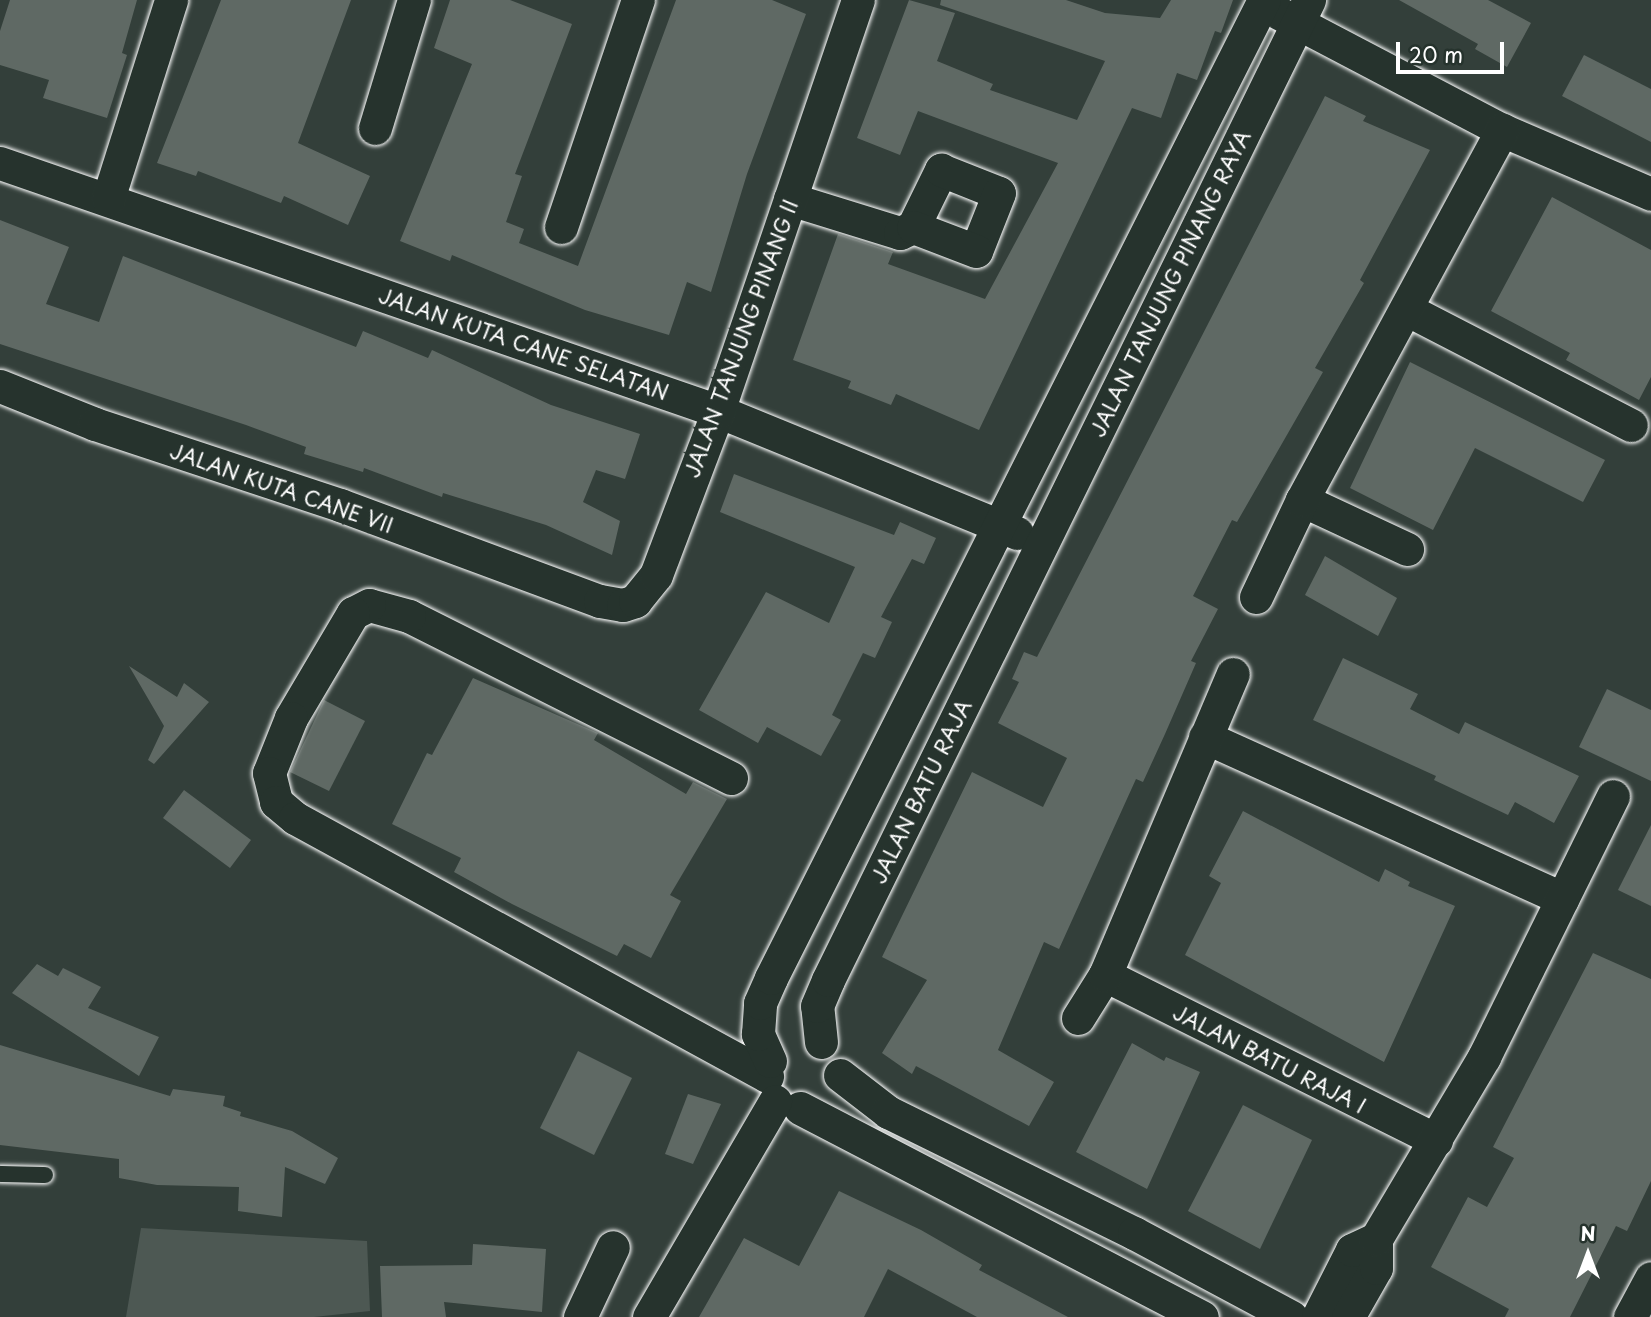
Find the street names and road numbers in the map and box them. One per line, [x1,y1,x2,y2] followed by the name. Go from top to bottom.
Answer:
[1082,123,1256,443] street label: JALAN TANJUNG PINANG RAYA
[677,193,803,483] street label: JALAN TANJUNG PINANG II
[374,281,674,405] street label: JALAN KUTA CANE SELATAN
[166,436,398,538] street label: JALAN KUTA CANE VII
[864,694,976,888] street label: JALAN BATU RAJA
[1168,998,1372,1118] street label: JALAN BATU RAJA I

